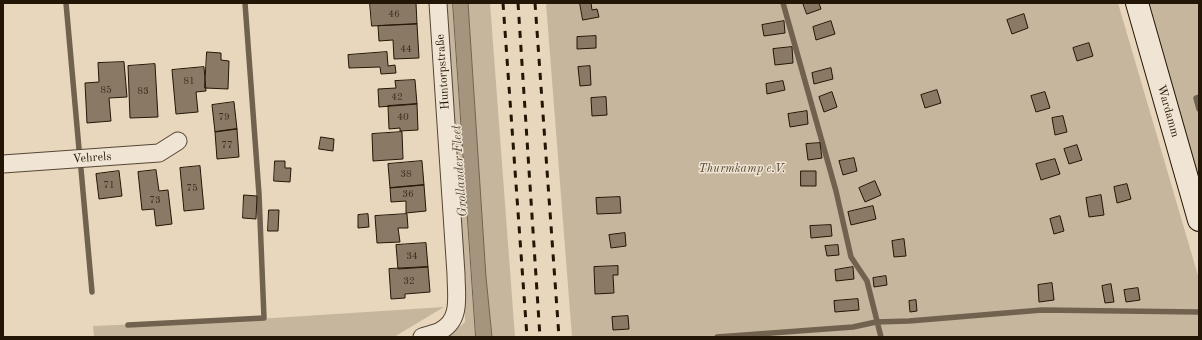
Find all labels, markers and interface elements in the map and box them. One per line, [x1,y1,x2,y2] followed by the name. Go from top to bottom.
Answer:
[388,8,400,20] house number: 46
[433,34,453,110] street label: Huntorpstraße
[400,43,412,55] house number: 44
[183,75,195,87] house number: 81
[1154,83,1182,139] street label: Wardamm
[100,84,112,96] house number: 85
[137,85,149,97] house number: 83
[391,91,403,103] house number: 42
[218,111,230,123] house number: 79
[397,111,409,123] house number: 40
[449,125,471,217] water label: Grollander Fleet
[221,139,233,151] house number: 77
[72,149,112,167] street label: Vehrels
[699,162,785,176] park label: Thurmkamp e.V.
[400,168,412,180] house number: 38
[103,179,115,191] house number: 71
[186,182,198,194] house number: 75
[402,188,414,200] house number: 36
[149,194,161,206] house number: 73
[406,250,418,262] house number: 34
[403,275,415,287] house number: 32

